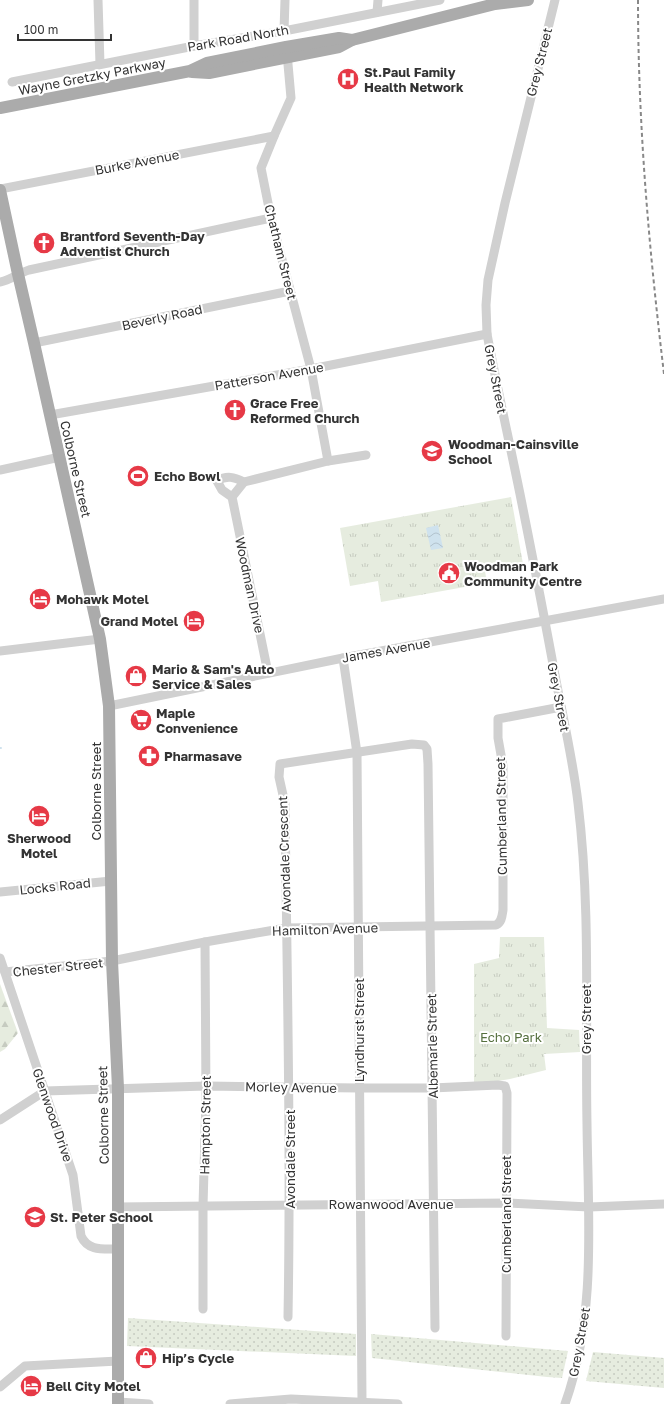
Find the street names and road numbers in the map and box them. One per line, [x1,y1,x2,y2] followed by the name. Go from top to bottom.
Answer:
[186,21,290,55] street label: Park Road North
[523,26,555,98] street label: Grey Street
[17,54,168,98] street label: Wayne Gretzky Parkway
[94,146,180,178] street label: Burke Avenue
[261,203,301,301] street label: Chatham Street
[120,301,204,333] street label: Beverly Road
[481,343,511,415] street label: Grey Street
[213,359,325,393] street label: Patterson Avenue
[57,419,95,519] street label: Colborne Street
[232,535,268,635] street label: Woodman Drive
[340,634,432,666] street label: James Avenue
[544,661,574,733] street label: Grey Street
[88,742,104,840] street label: Colborne Street
[492,757,510,875] street label: Cumberland Street
[274,795,294,913] street label: Avondale Crescent
[19,874,91,898] street label: Locks Road
[272,919,378,939] street label: Hamilton Avenue
[12,954,104,980] street label: Chester Street
[351,978,367,1082] street label: Lyndhurst Street
[578,984,594,1054] street label: Grey Street
[423,993,441,1099] street label: Albemarle Street
[94,1065,112,1165] street label: Colborne Street
[29,1066,77,1164] street label: Glenwood Drive
[196,1075,214,1175] street label: Hampton Street
[245,1078,337,1096] street label: Morley Avenue
[282,1109,298,1209] street label: Avondale Street
[498,1155,514,1273] street label: Cumberland Street
[329,1196,454,1212] street label: Rowanwood Avenue
[565,1306,593,1378] street label: Grey Street

